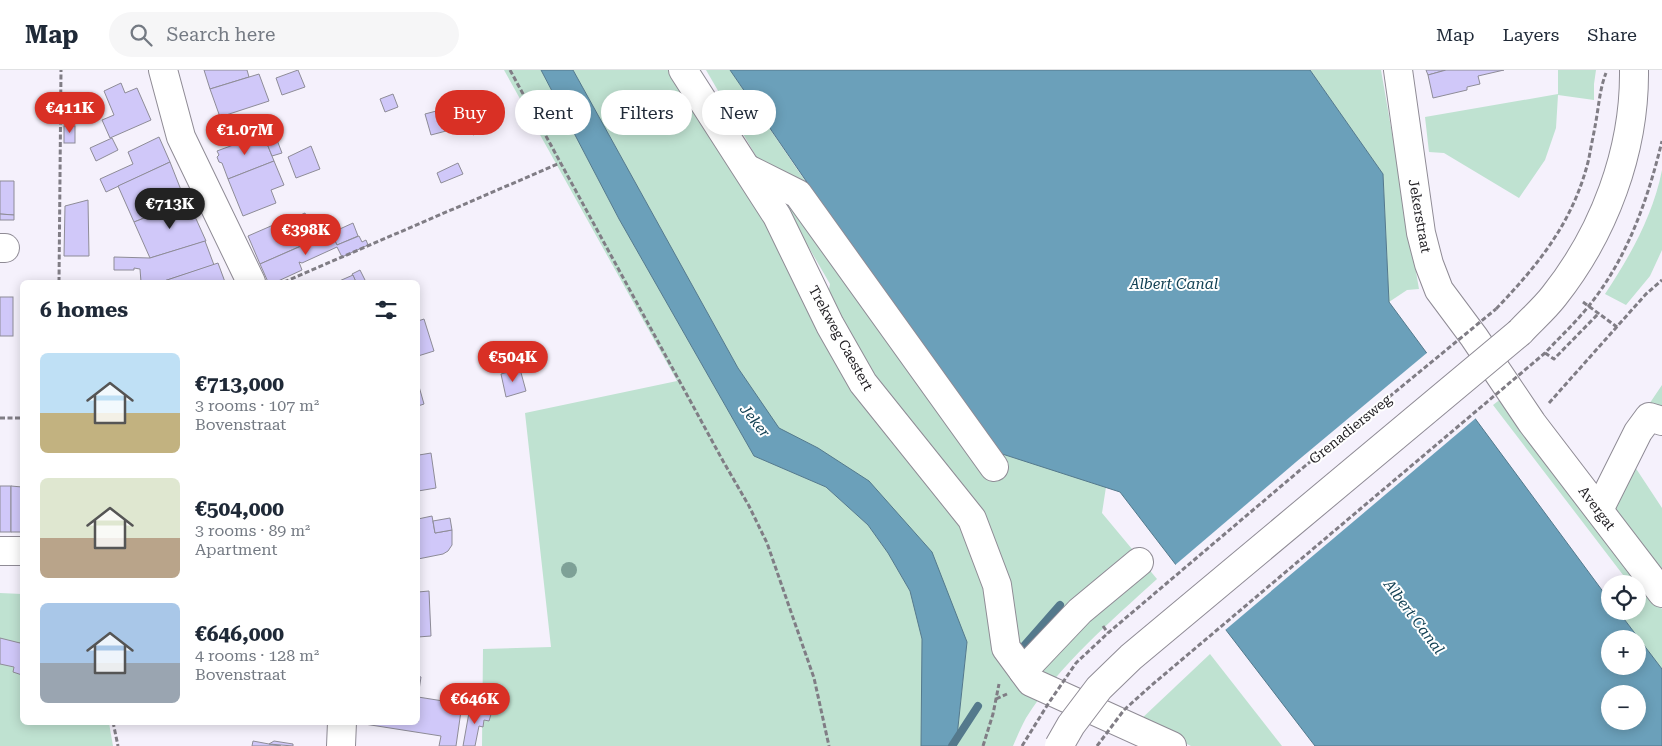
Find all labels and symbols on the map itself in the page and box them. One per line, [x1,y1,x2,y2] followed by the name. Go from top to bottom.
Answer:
[35,92,105,134] pin: €411K
[204,114,286,156] pin: €1.07M
[1406,178,1434,254] street label: Jekerstraat
[135,188,205,230] pin: €713K
[271,214,341,256] pin: €398K
[1129,275,1219,293] water label: Albert Canal
[806,283,876,393] street label: Trekweg Caestert
[478,340,548,383] pin: €504K
[1306,391,1394,467] street label: Grenadiersweg
[736,400,774,442] water label: Jeker
[1575,483,1619,533] street label: Avergat
[1380,575,1448,658] water label: Albert Canal
[440,682,510,725] pin: €646K

